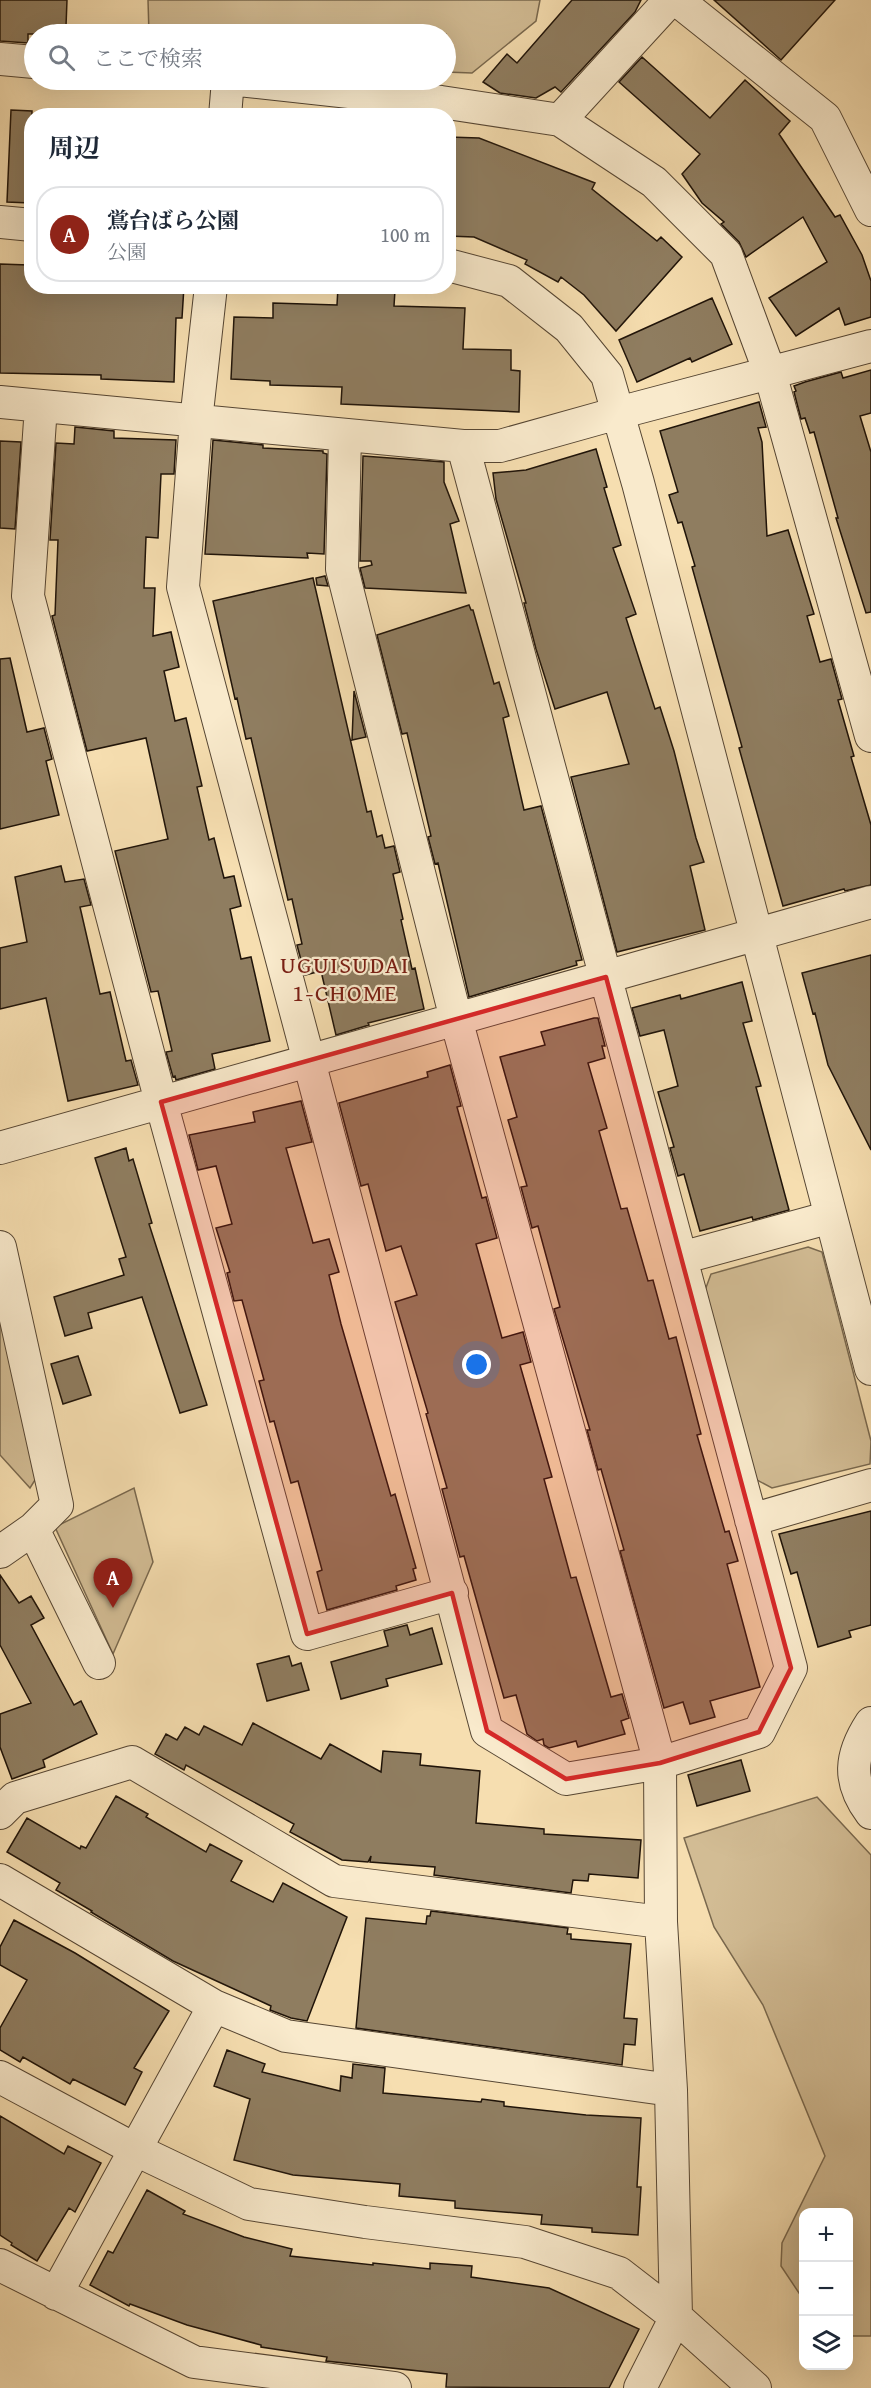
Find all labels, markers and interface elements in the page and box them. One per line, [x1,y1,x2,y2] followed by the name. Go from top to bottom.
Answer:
[24,24,456,90] search box
[45,41,78,74] icon: search
[93,42,203,74] text: ここで検索
[48,128,100,167] text: 周辺
[107,204,239,236] text: 鴬台ばら公園
[63,220,76,249] text: A
[380,220,430,249] text: 100 m
[107,237,147,266] text: 公園
[280,947,410,1010] district label: UGUISUDAI 1-CHOME
[462,1350,491,1379] your location
[94,1558,132,1608] pin: A
[799,2208,853,2370] map controls
[799,2208,853,2262] button: +
[799,2262,853,2316] button: −
[799,2316,853,2370] button: layers

